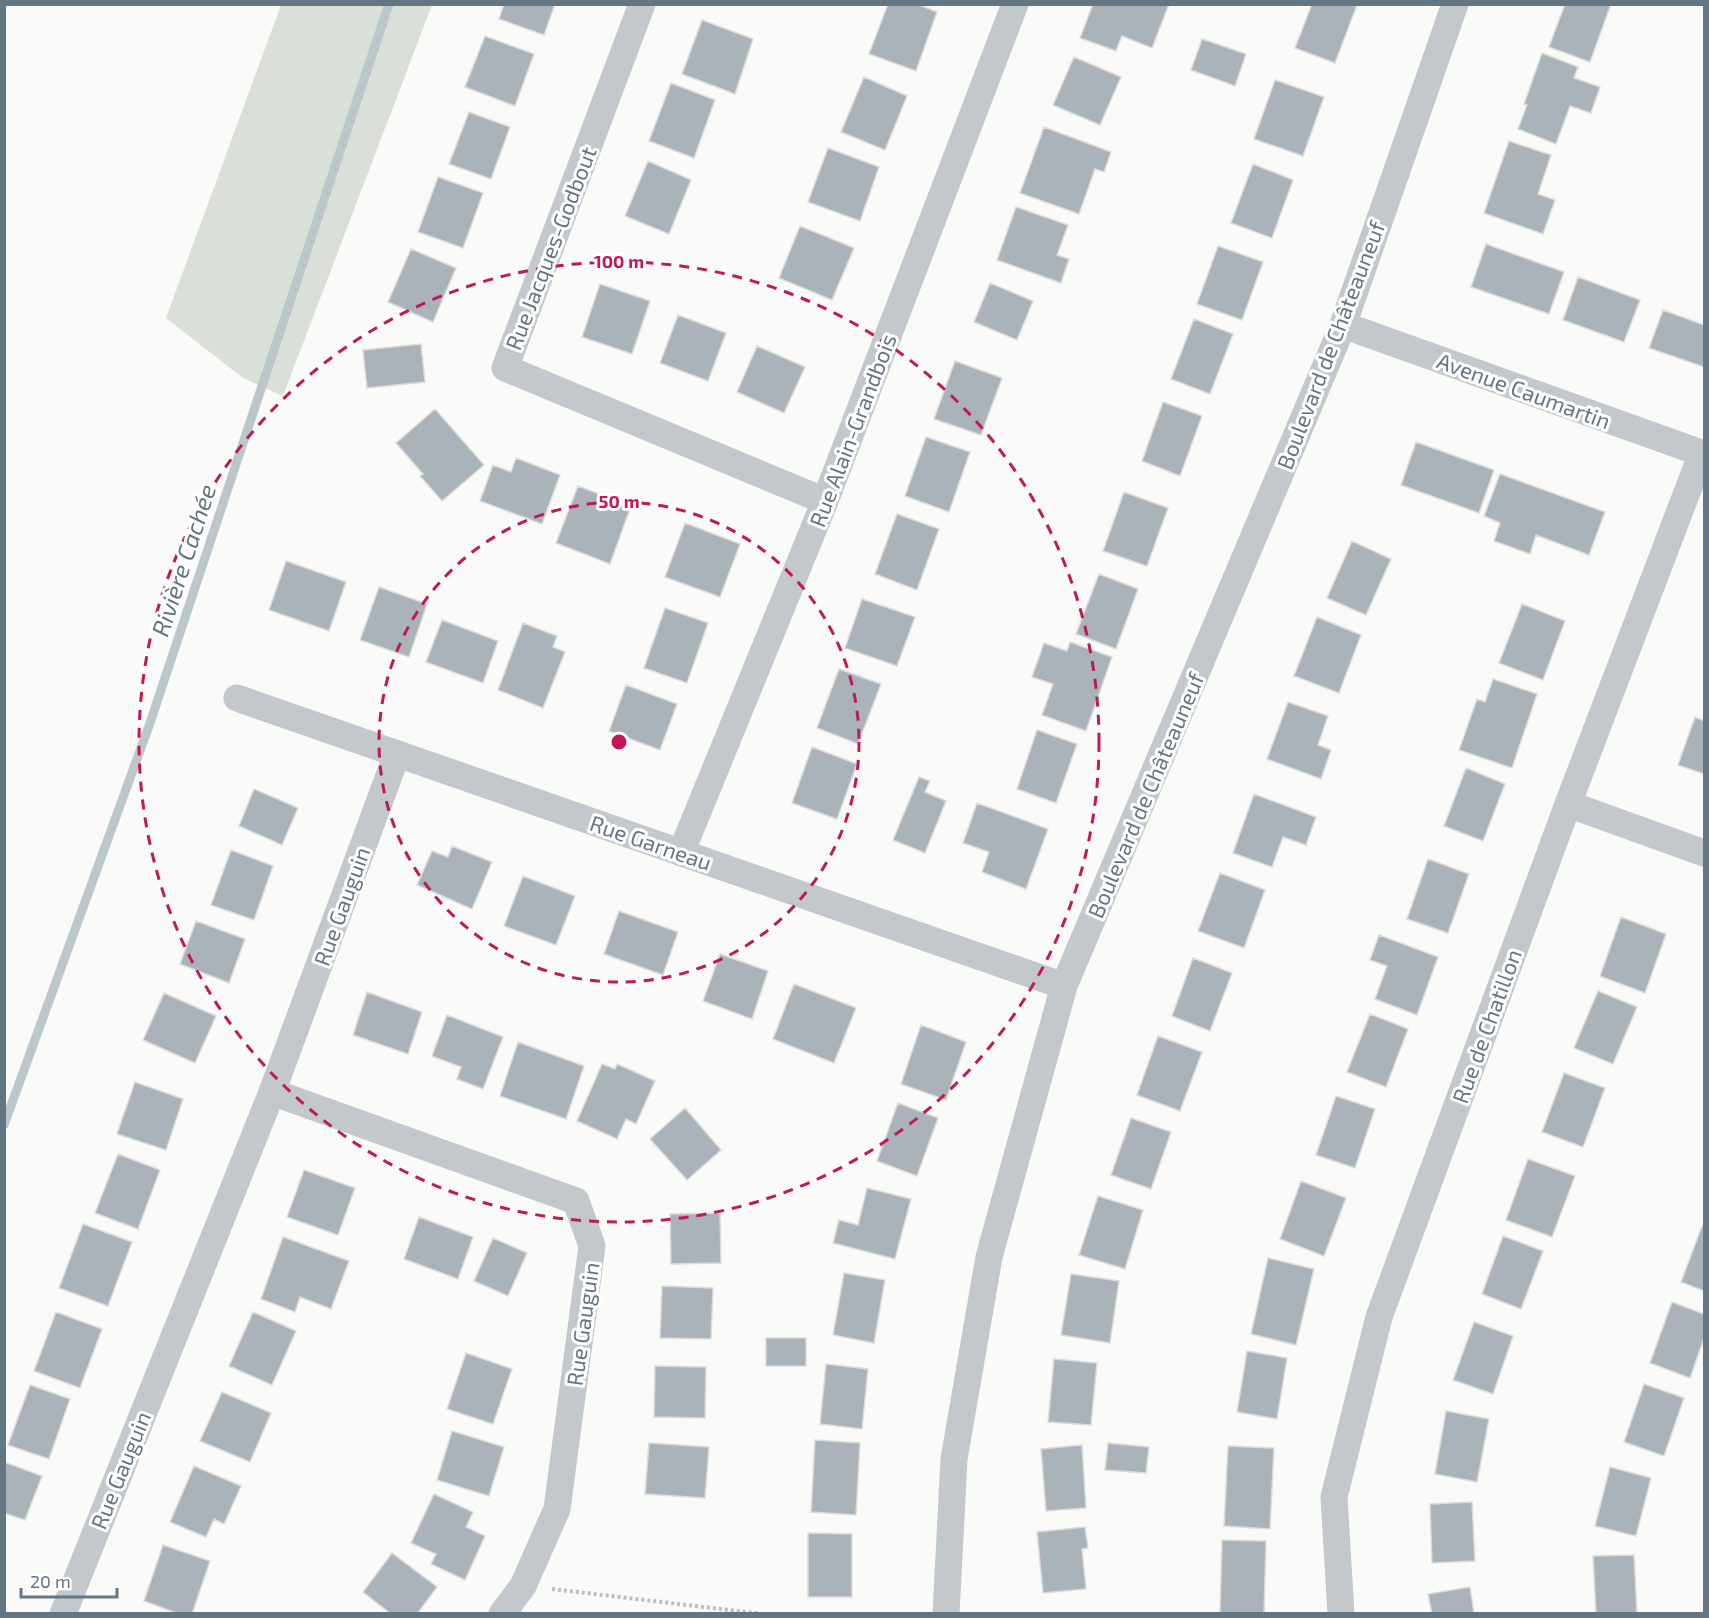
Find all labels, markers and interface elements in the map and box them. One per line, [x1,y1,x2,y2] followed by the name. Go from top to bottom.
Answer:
[499,143,601,353] street label: Rue Jacques-Godbout
[1271,217,1390,473] street label: Boulevard de Châteauneuf
[594,250,644,272] text: 100 m
[803,330,901,530] street label: Rue Alain-Grandbois
[1434,347,1614,433] street label: Avenue Caumartin
[145,480,221,640] water label: Rivière Cachée
[598,490,640,512] text: 50 m
[1082,668,1209,921] street label: Boulevard de Châteauneuf
[609,732,629,752] centre of rings
[587,809,715,875] street label: Rue Garneau
[308,843,374,969] street label: Rue Gauguin
[1446,946,1526,1106] street label: Rue de Chatillon
[560,1261,604,1387] street label: Rue Gauguin
[85,1407,155,1533] street label: Rue Gauguin
[21,1561,117,1599] scale bar
[30,1570,71,1592] text: 20 m

